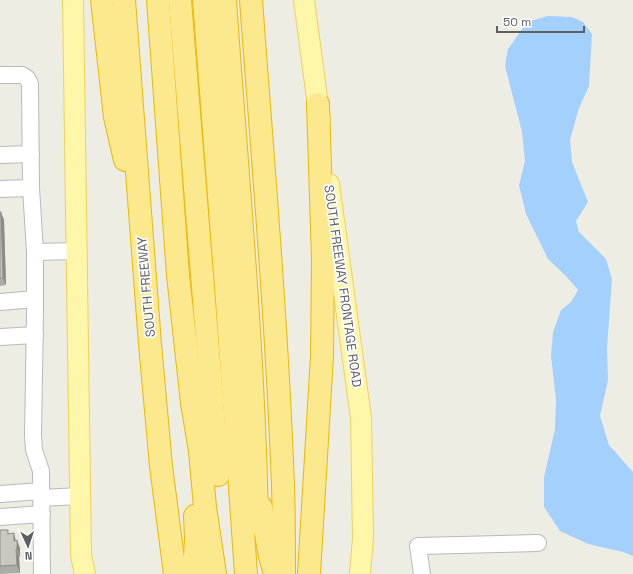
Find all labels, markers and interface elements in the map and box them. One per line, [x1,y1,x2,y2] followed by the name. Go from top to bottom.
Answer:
[497,8,584,34] scale bar
[503,14,531,30] text: 50 m
[320,184,366,388] street label: SOUTH FREEWAY FRONTAGE ROAD
[133,236,159,338] street label: SOUTH FREEWAY
[8,526,48,566] north arrow
[24,549,33,563] text: N

